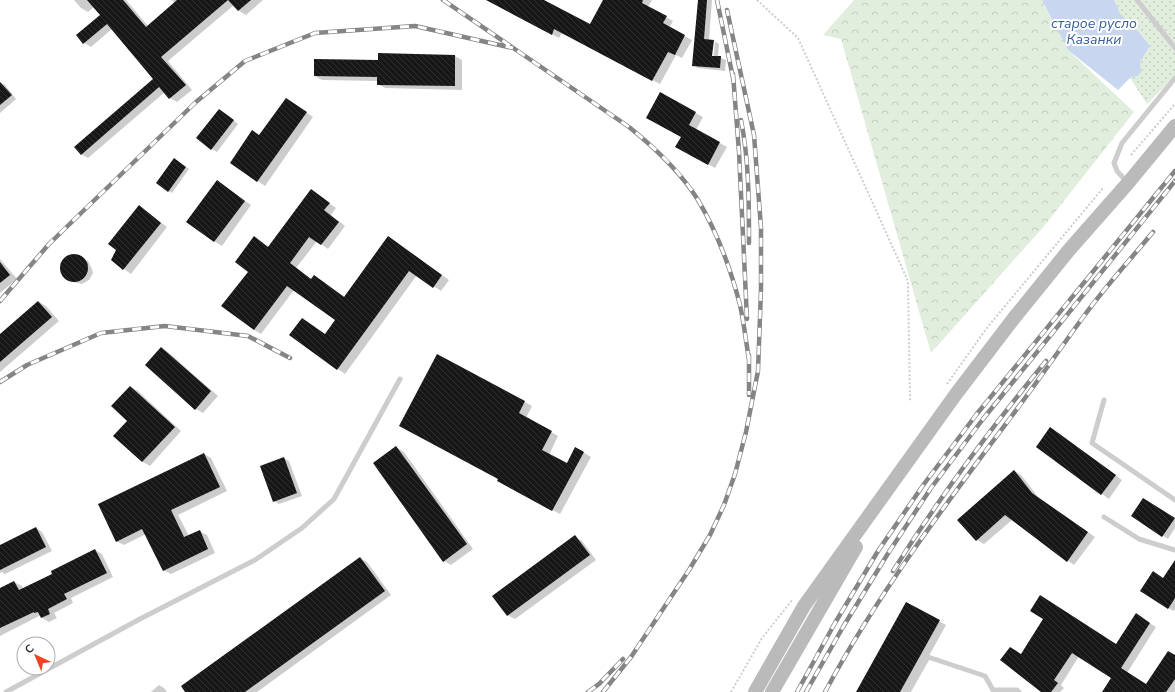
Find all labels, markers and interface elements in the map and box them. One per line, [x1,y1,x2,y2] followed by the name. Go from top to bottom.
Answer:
[1051,14,1137,49] water label: старое русло Казанки
[16,636,56,676] north arrow
[21,641,38,657] text: С

